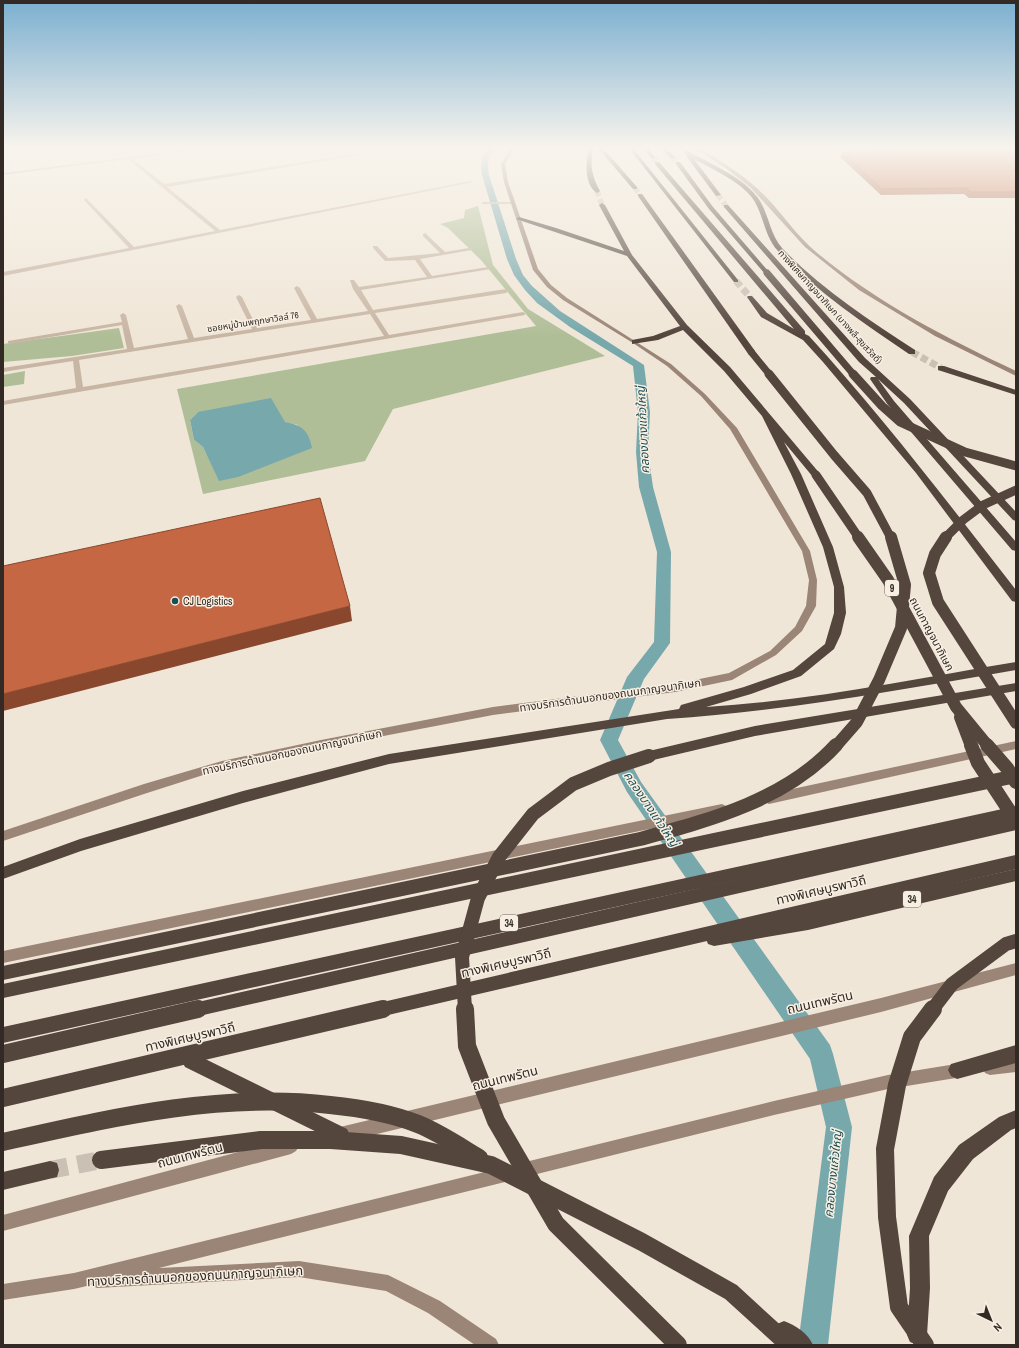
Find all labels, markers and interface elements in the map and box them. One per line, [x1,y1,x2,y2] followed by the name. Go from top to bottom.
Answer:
[775,247,885,367] street label: ทางพิเศษกาญจนาภิเษก (บางพลี-สุขสวัสดิ์)
[206,309,300,335] street label: ซอยหมู่บ้านพฤกษาวิลล์ 76
[633,384,653,474] water label: คลองบางแก้วใหญ่
[885,580,899,596] road number: 9
[183,594,233,608] place label: CJ Logistics
[907,595,957,673] street label: ถนนกาญจนาภิเษก
[170,596,180,606] marker: CJ Logistics
[518,675,702,715] street label: ทางบริการด้านนอกของถนนกาญจนาภิเษก
[201,726,383,778] street label: ทางบริการด้านนอกของถนนกาญจนาภิเษก
[620,768,683,851] water label: คลองบางแก้วใหญ่
[774,871,868,909] street label: ทางพิเศษบูรพาวิถี
[903,891,921,907] road number: 34
[500,915,518,931] road number: 34
[459,944,553,982] street label: ทางพิเศษบูรพาวิถี
[785,986,855,1018] street label: ถนนเทพรัตน
[143,1018,237,1056] street label: ทางพิเศษบูรพาวิถี
[470,1062,540,1094] street label: ถนนเทพรัตน
[820,1128,846,1218] water label: คลองบางแก้วใหญ่
[155,1138,225,1172] street label: ถนนเทพรัตน
[87,1262,303,1290] street label: ทางบริการด้านนอกของถนนกาญจนาภิเษก
[971,1300,1011,1340] north arrow
[991,1320,1005,1335] text: N

